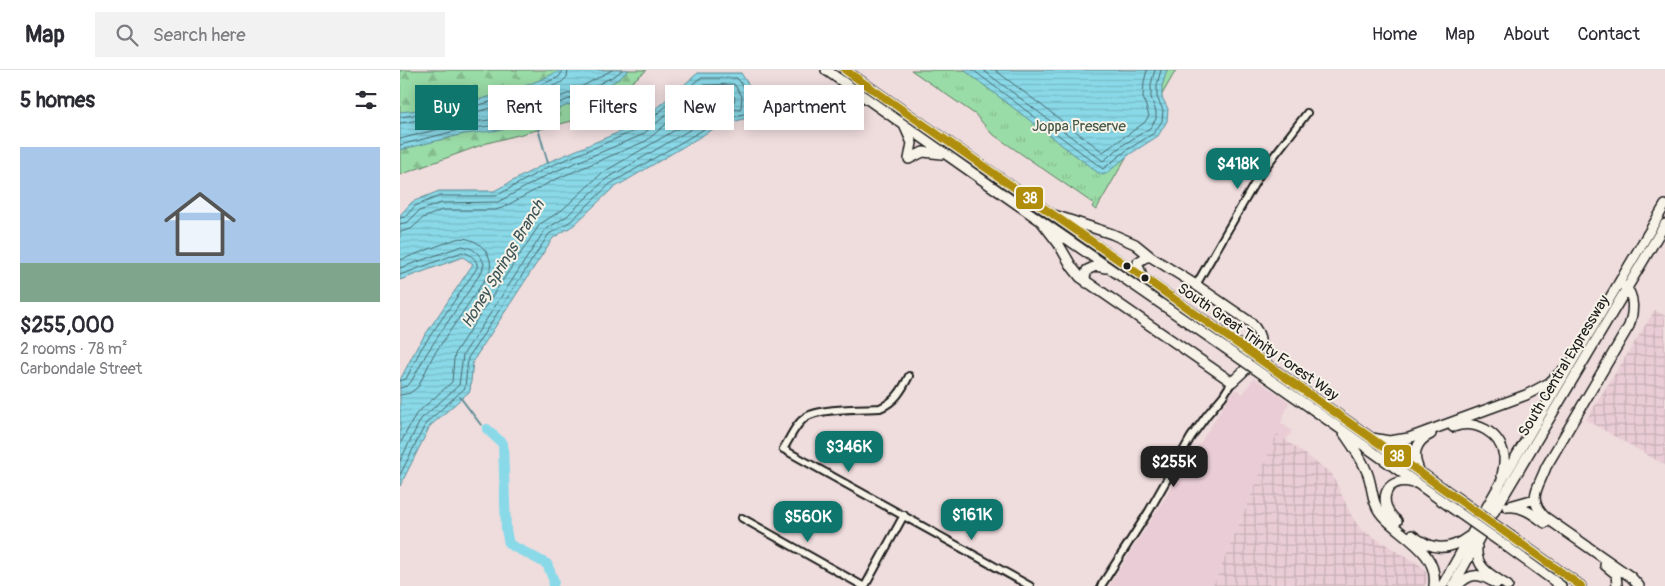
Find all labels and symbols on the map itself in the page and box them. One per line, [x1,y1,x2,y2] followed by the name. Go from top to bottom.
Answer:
[1032,117,1127,136] park label: Joppa Preserve
[1203,148,1273,190] pin: $418K
[1015,186,1044,210] line badge: 38
[1023,190,1037,207] text: 38
[457,195,550,331] water label: Honey Springs Branch
[1122,261,1132,271] unlabelled marker
[1140,273,1150,283] unlabelled marker
[1174,279,1343,405] street label: South Great Trinity Forest Way
[1514,291,1614,440] street label: South Central Expressway
[814,430,884,473] pin: $346K
[1383,444,1412,468] line badge: 38
[1139,446,1209,488] pin: $255K
[1390,448,1404,465] text: 38
[937,498,1007,541] pin: $161K
[773,500,843,543] pin: $560K

